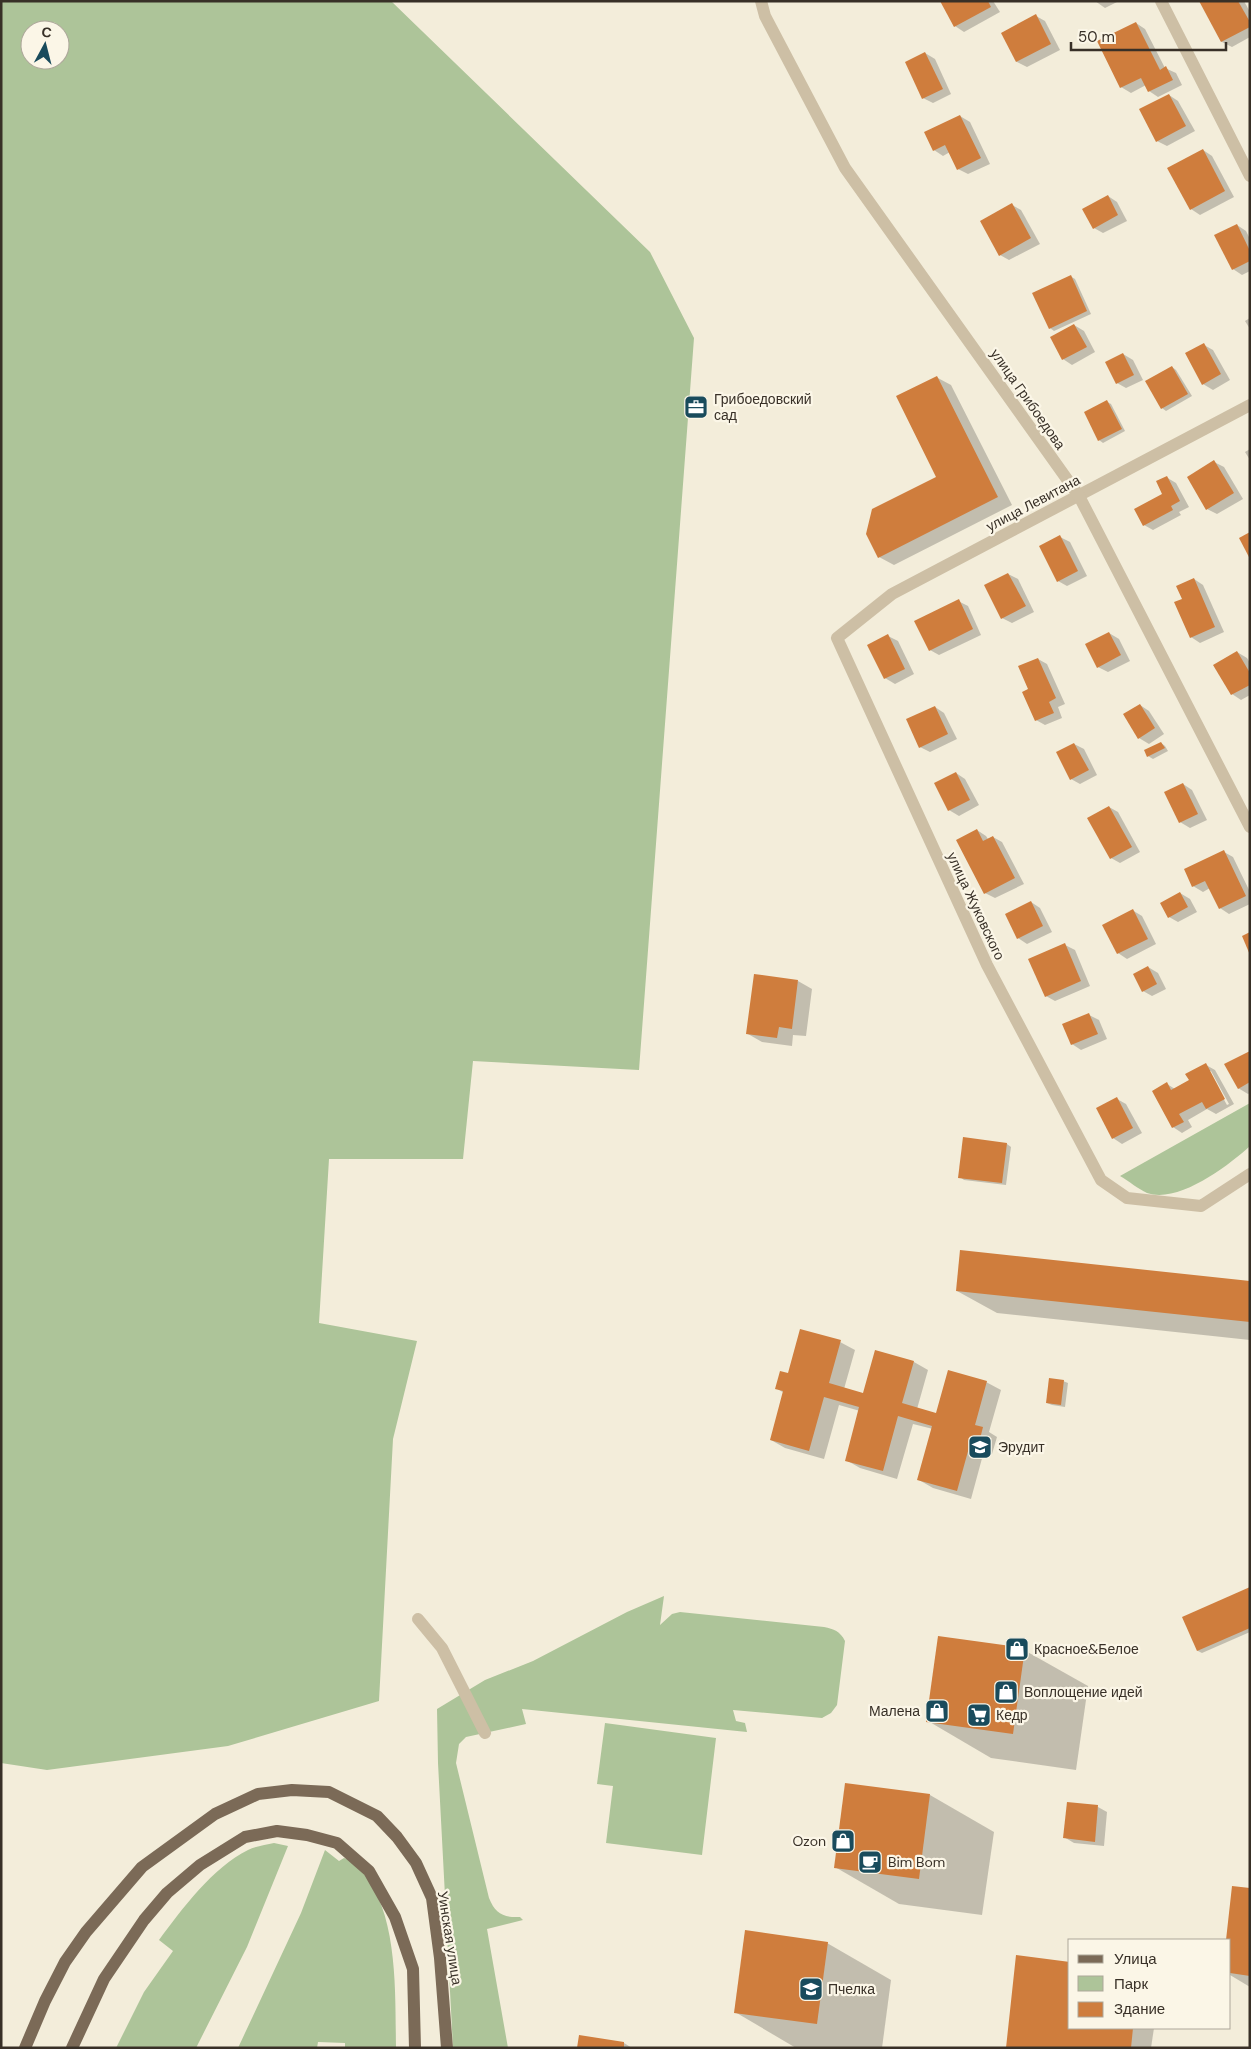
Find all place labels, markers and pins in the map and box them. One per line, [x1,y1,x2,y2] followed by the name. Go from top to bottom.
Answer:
[714,390,812,424] place label: Грибоедовский сад
[683,394,709,420] office icon: Грибоедовский сад
[967,1434,993,1460] school or university icon: Эрудит
[998,1438,1045,1456] place label: Эрудит
[1004,1636,1030,1662] shop icon: Красное&Белое
[1034,1640,1139,1658] place label: Красное&Белое
[993,1679,1019,1705] shop icon: Воплощение идей
[1024,1683,1143,1701] place label: Воплощение идей
[924,1698,950,1724] shop icon: Малена
[869,1702,920,1720] place label: Малена
[966,1702,992,1728] supermarket icon: Кедр
[996,1706,1028,1724] place label: Кедр
[830,1828,856,1854] shop icon: Ozon
[792,1832,826,1850] place label: Ozon
[857,1849,883,1875] cafe icon: Bim Bom
[888,1853,945,1871] place label: Bim Bom
[798,1976,824,2002] school or university icon: Пчелка
[828,1980,875,1998] place label: Пчелка

